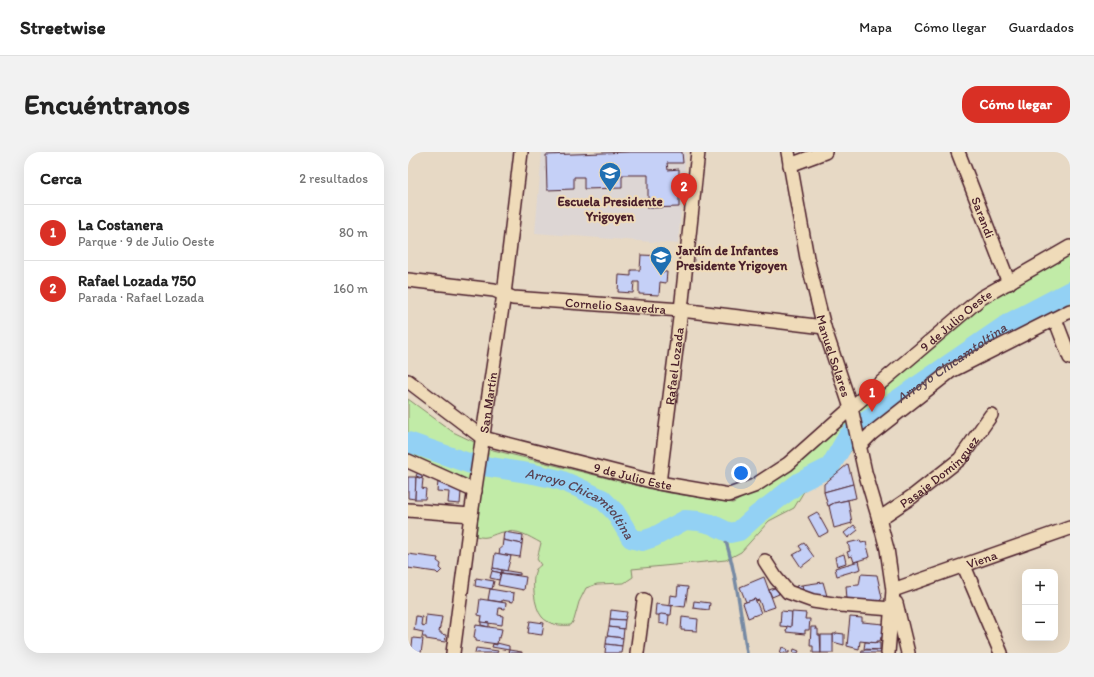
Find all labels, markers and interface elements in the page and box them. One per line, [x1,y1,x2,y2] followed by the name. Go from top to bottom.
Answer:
[20,16,106,39] text: Streetwise
[859,19,892,36] text: Mapa
[914,19,986,36] text: Cómo llegar
[1008,19,1074,36] text: Guardados
[962,86,1070,123] button: Cómo llegar
[24,87,190,121] text: Encuéntranos
[597,160,623,193] school or university icon: Escuela Presidente Yrigoyen
[40,168,82,188] text: Cerca
[299,171,368,186] text: 2 resultados
[671,173,697,206] pin: 2
[557,194,663,225] place label: Escuela Presidente Yrigoyen
[969,194,998,240] street label: Sarandi
[78,216,163,234] text: La Costanera
[50,225,56,240] text: 1
[339,225,368,240] text: 80 m
[78,234,215,249] text: Parque · 9 de Julio Oeste
[675,243,788,274] place label: Jardín de Infantes Presidente Yrigoyen
[648,244,674,277] school or university icon: Jardín de Infantes Presidente Yrigoyen
[78,272,196,290] text: Rafael Lozada 750
[50,281,56,296] text: 2
[333,281,368,296] text: 160 m
[917,286,994,354] street label: 9 de Julio Oeste
[78,290,204,305] text: Parada · Rafael Lozada
[565,294,667,316] street label: Cornelio Saavedra
[814,313,854,399] street label: Manuel Solares
[893,318,1010,406] water label: Arroyo Chicamtoltina
[662,326,686,406] street label: Rafael Lozada
[476,370,500,434] street label: San Martín
[859,379,885,412] pin: 1
[897,433,982,510] street label: Pasaje Dominguez
[592,459,673,493] street label: 9 de Julio Este
[731,463,751,483] your location
[524,464,638,543] water label: Arroyo Chicamtoltina
[964,547,999,571] street label: Viena
[1022,569,1058,641] map controls
[1022,569,1058,605] button: +
[1022,605,1058,641] button: −

